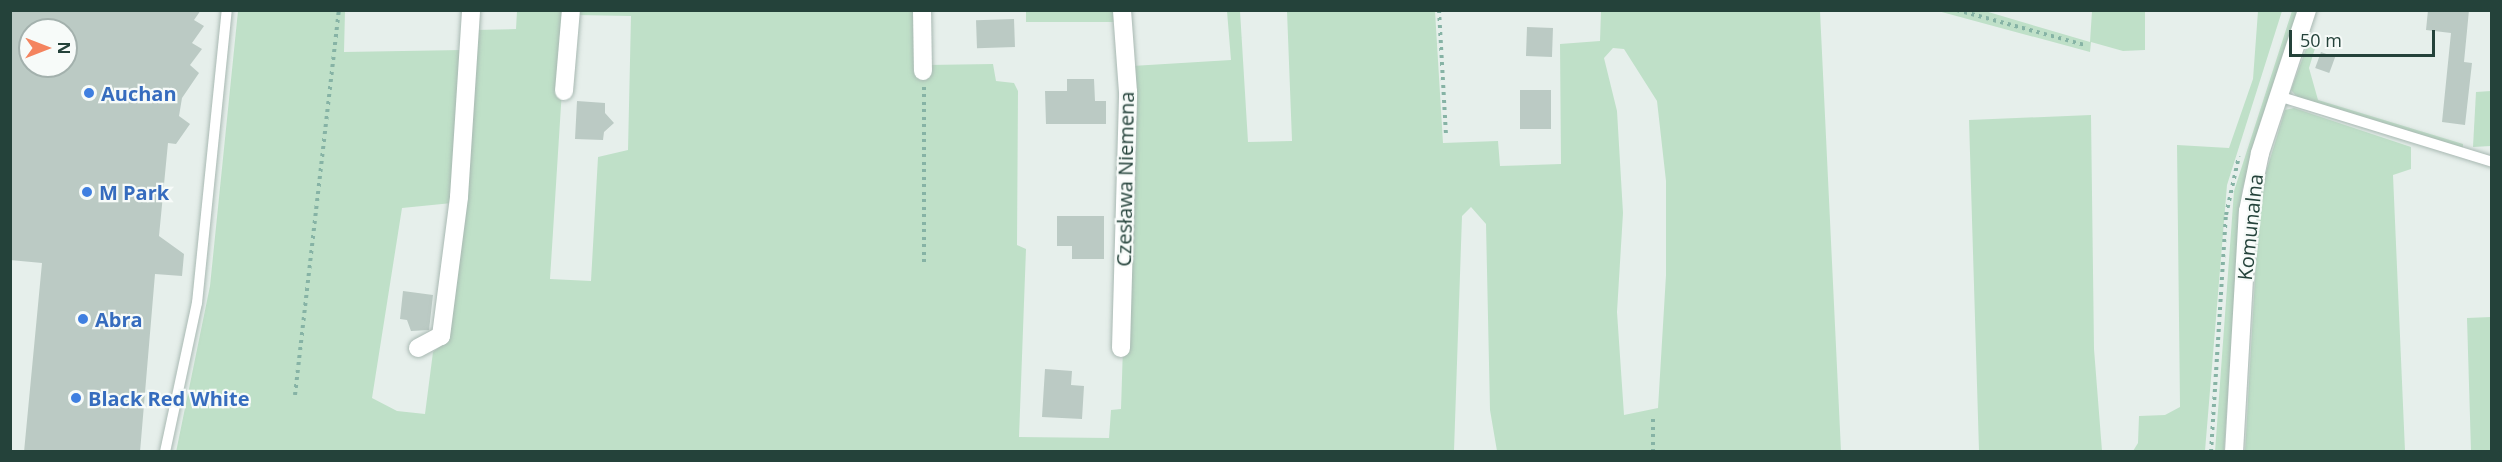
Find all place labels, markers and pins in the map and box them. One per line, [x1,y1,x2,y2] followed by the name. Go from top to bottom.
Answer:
[101,81,177,105] place label: Auchan
[82,86,96,100] marker: Auchan
[99,180,169,204] place label: M Park
[80,185,94,199] marker: M Park
[95,307,143,331] place label: Abra
[76,312,90,326] marker: Abra
[88,386,249,410] place label: Black Red White
[69,391,83,405] marker: Black Red White

